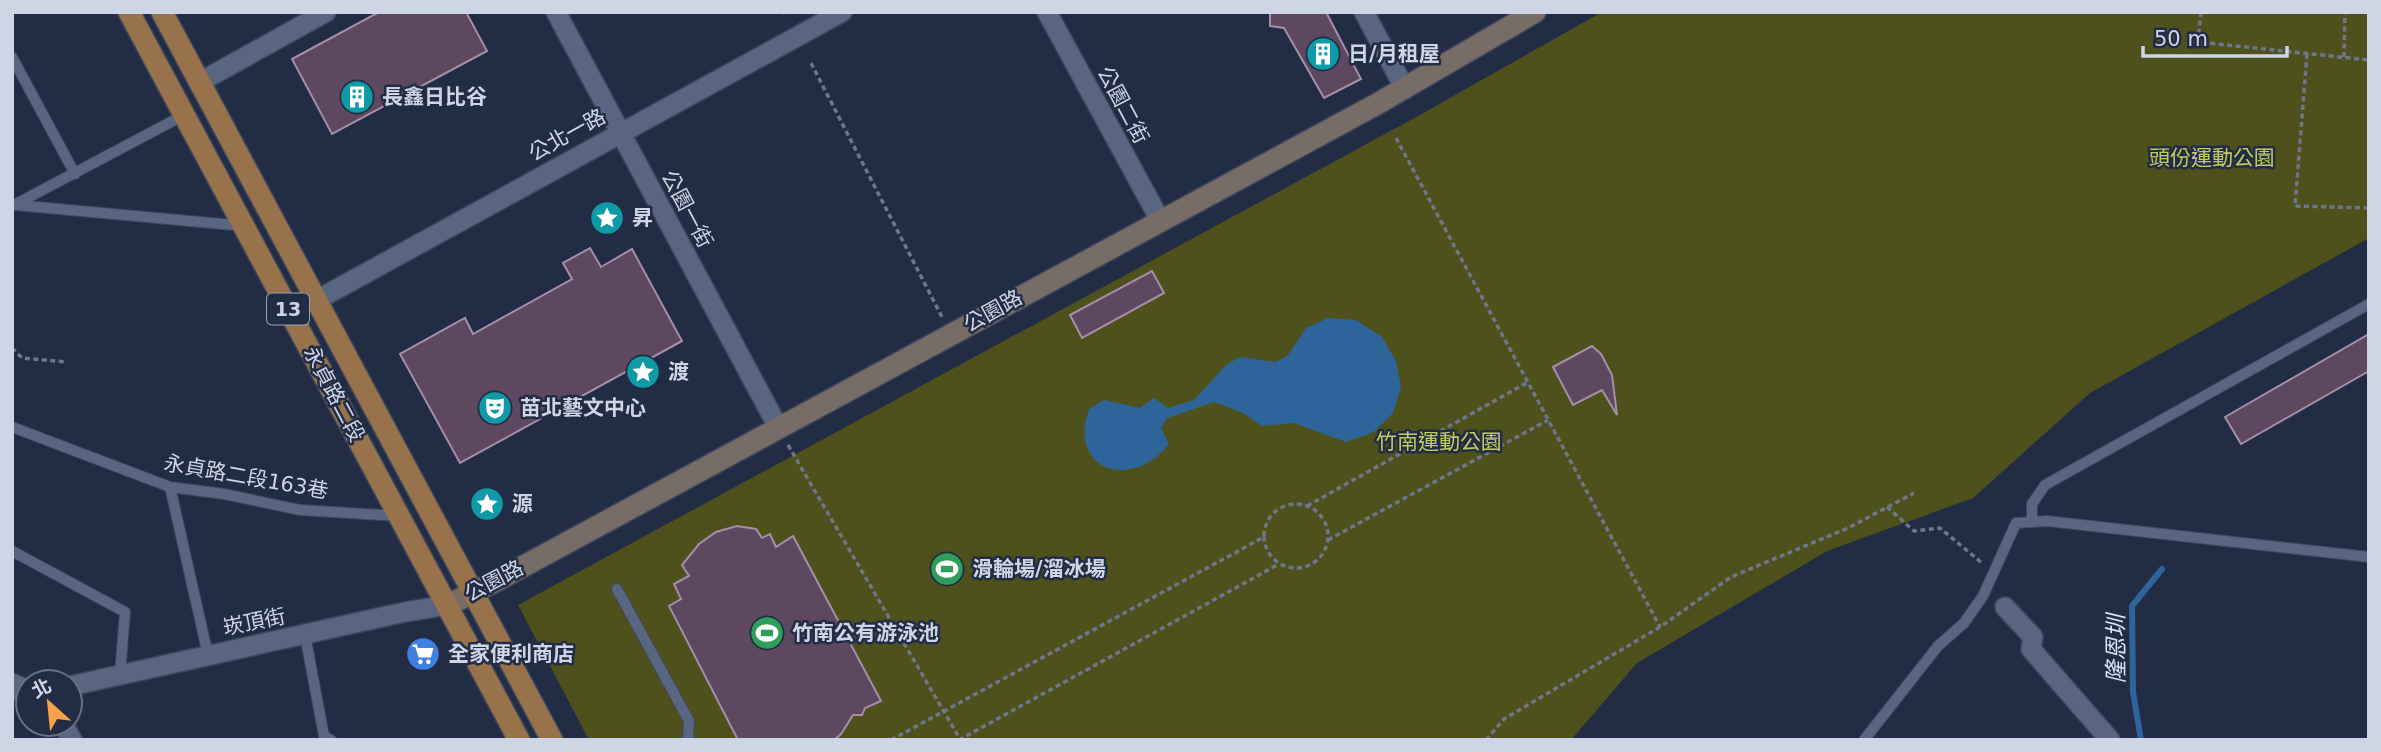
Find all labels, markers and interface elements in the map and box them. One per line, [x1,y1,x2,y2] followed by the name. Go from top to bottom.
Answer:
[2143,14,2286,58] scale bar
[2154,27,2208,51] text: 50 m
[1304,35,1342,73] building icon: 日/月租屋
[1348,42,1440,66] place label: 日/月租屋
[1093,62,1153,148] street label: 公園二街
[338,78,376,116] building icon: 長鑫日比谷
[382,85,487,109] place label: 長鑫日比谷
[524,104,610,166] street label: 公北一路
[2149,146,2275,170] park label: 頭份運動公園
[657,166,717,252] street label: 公園一街
[588,199,626,237] place icon: 昇
[632,206,653,230] place label: 昇
[960,285,1026,337] street label: 公園路
[267,294,309,324] road number: 13
[299,342,369,446] street label: 永貞路二段
[624,353,662,391] place icon: 渡
[668,360,689,384] place label: 渡
[476,389,514,427] theatre icon: 苗北藝文中心
[520,396,646,420] place label: 苗北藝文中心
[1376,430,1502,454] park label: 竹南運動公園
[162,451,330,503] street label: 永貞路二段163巷
[468,485,506,523] place icon: 源
[512,492,533,516] place label: 源
[928,550,966,588] sports icon: 滑輪場/溜冰場
[461,556,527,606] street label: 公園路
[972,557,1106,581] place label: 滑輪場/溜冰場
[221,604,287,640] street label: 崁頂街
[2103,612,2129,684] water label: 隆恩圳
[748,614,786,652] sports icon: 竹南公有游泳池
[792,621,939,645] place label: 竹南公有游泳池
[404,635,442,673] supermarket icon: 全家便利商店
[448,642,574,666] place label: 全家便利商店
[14,668,84,738] north arrow
[28,674,55,702] text: 北

